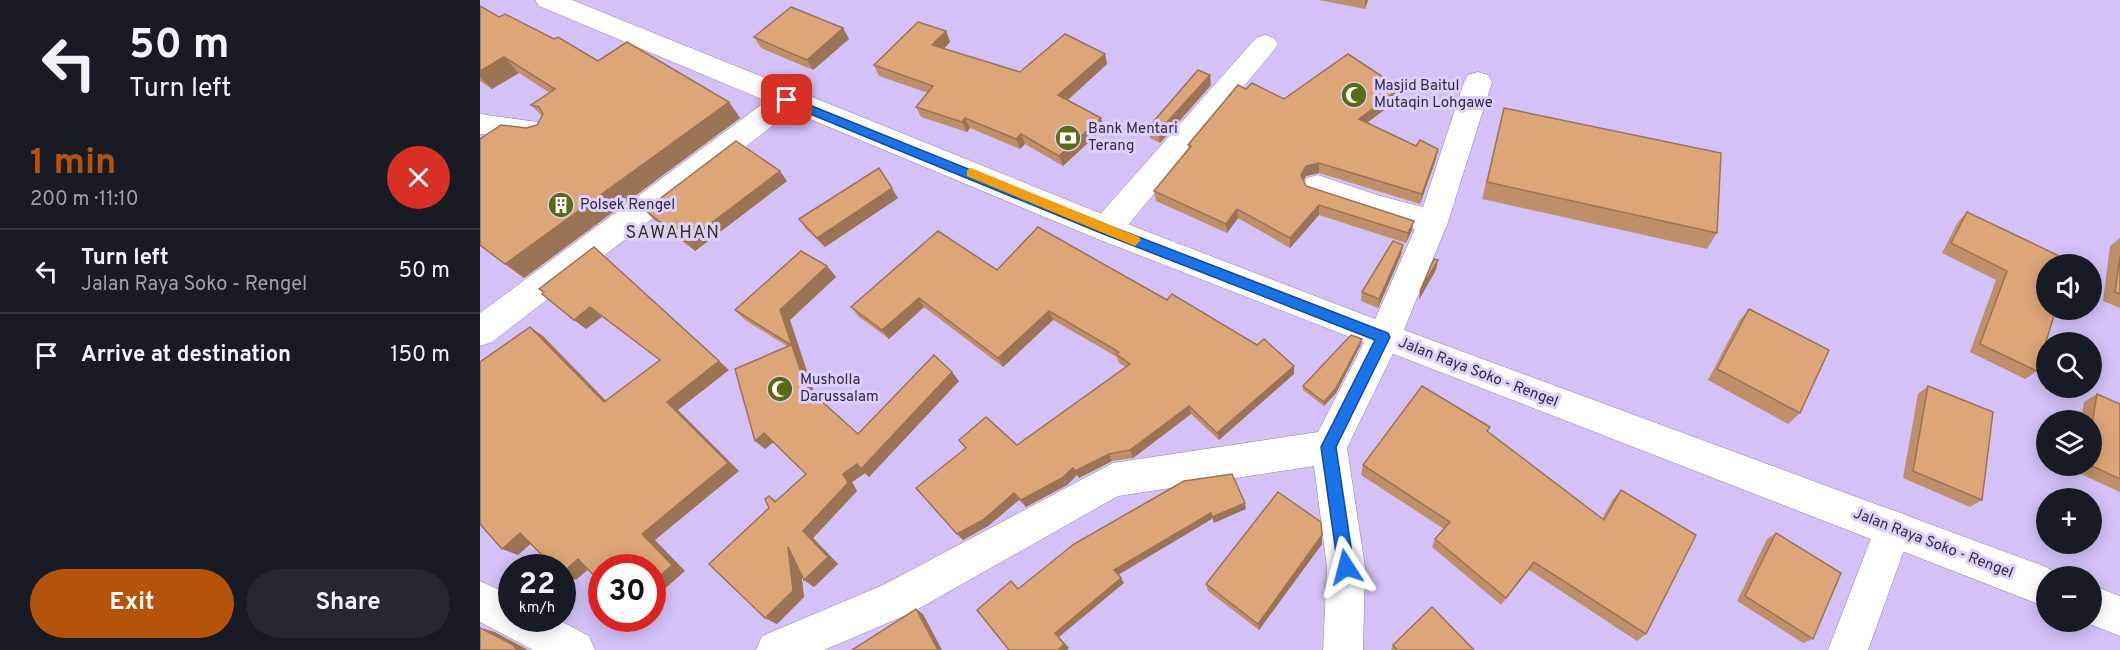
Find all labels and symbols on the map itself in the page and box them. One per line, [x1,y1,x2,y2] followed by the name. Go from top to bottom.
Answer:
[761,74,812,125] pin
[1374,77,1493,113] place label: Masjid Baitul Mutaqin Lohgawe
[1339,80,1369,110] mosque icon: Masjid Baitul Mutaqin Lohgawe
[1088,120,1178,156] place label: Bank Mentari Terang
[1053,123,1083,153] bank icon: Bank Mentari Terang
[546,190,576,220] building icon: Polsek Rengel
[580,196,675,215] place label: Polsek Rengel
[625,222,721,245] district label: SAWAHAN
[1395,334,1561,412] street label: Jalan Raya Soko - Rengel
[800,371,879,407] place label: Musholla Darussalam
[765,374,795,404] mosque icon: Musholla Darussalam
[1850,505,2016,583] street label: Jalan Raya Soko - Rengel
[1314,535,1378,599] position arrow
[588,554,666,632] speed limit sign: 30

